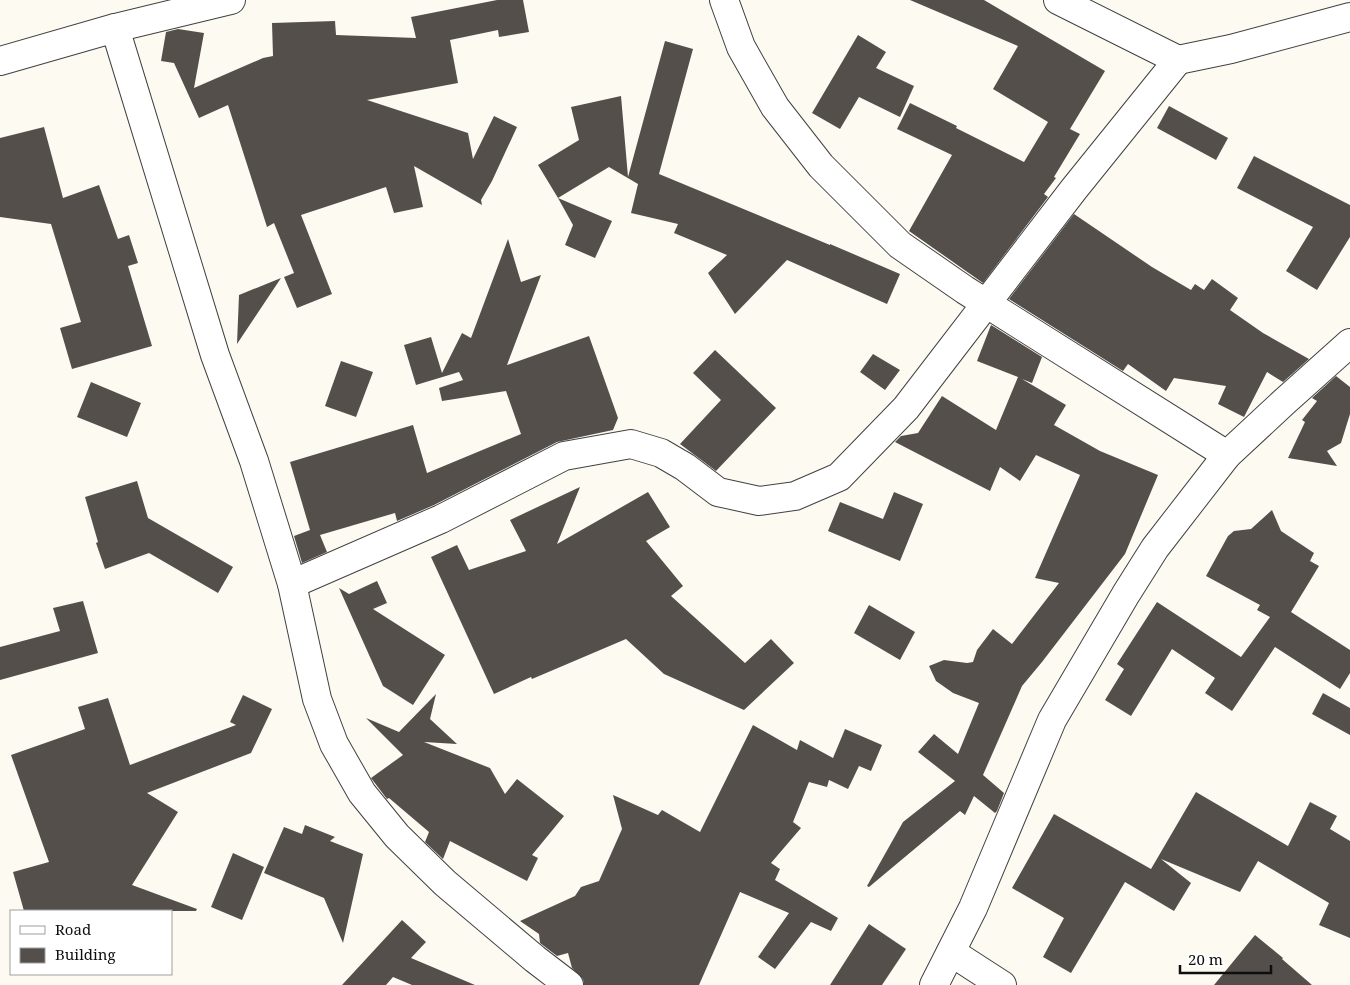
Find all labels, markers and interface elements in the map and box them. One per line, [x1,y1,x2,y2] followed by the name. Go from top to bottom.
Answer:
[10,910,172,975] legend
[55,919,91,939] text: Road
[1180,942,1271,974] scale bar
[55,944,116,964] text: Building
[1188,949,1223,969] text: 20 m

